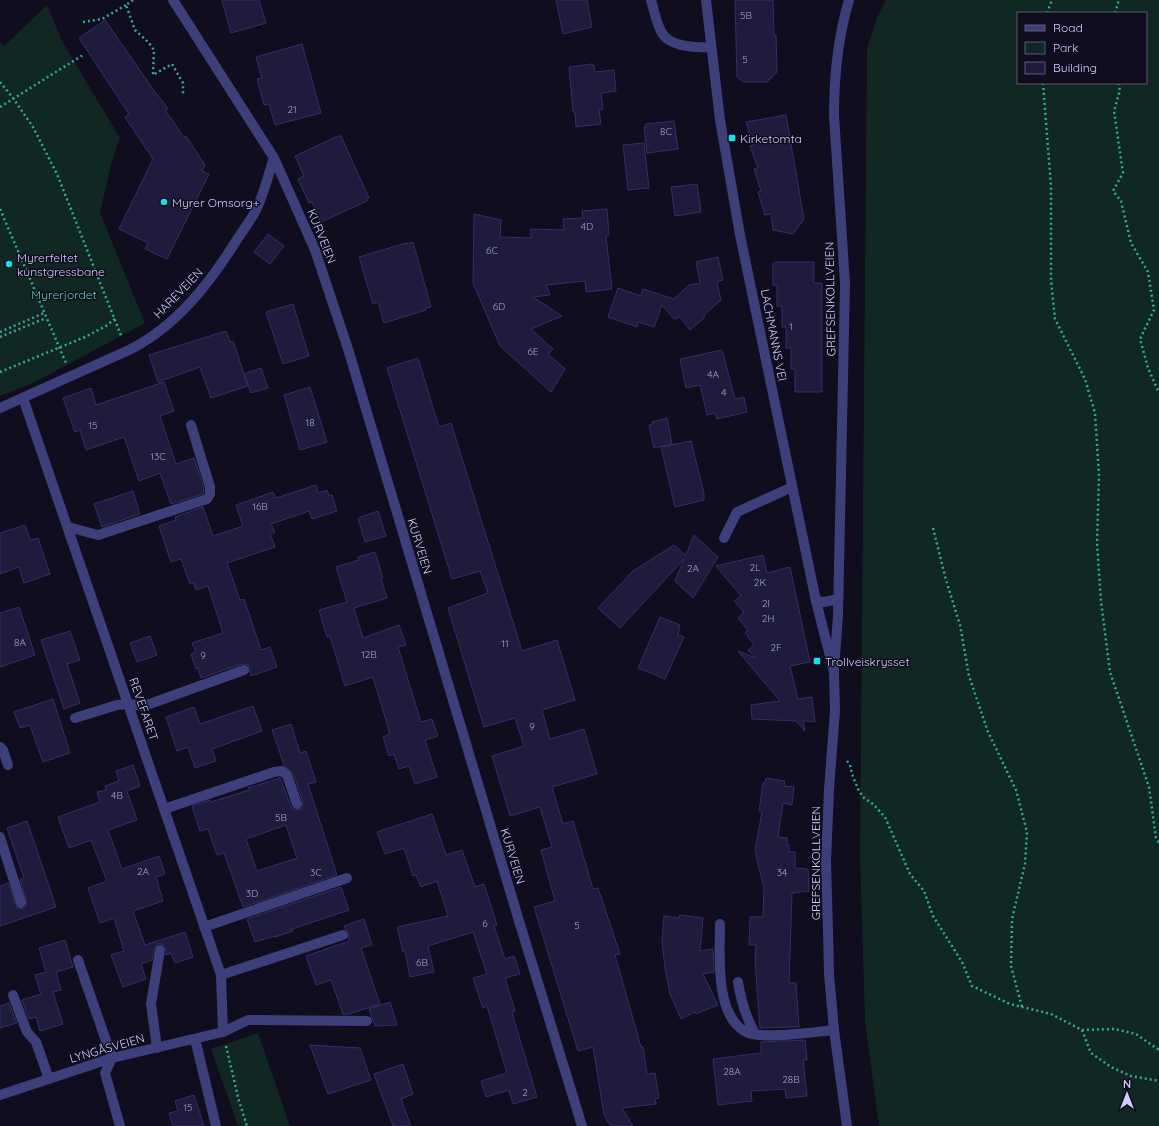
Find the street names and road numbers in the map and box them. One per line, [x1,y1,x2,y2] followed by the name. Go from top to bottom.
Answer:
[304,206,340,266] street label: KURVEIEN
[822,242,838,356] street label: GREFSENKOLLVEIEN
[150,265,206,321] street label: HAREVEIEN
[758,288,790,382] street label: LACHMANNS VEI
[404,516,436,576] street label: KURVEIEN
[126,675,162,743] street label: REVEFARET
[808,806,823,920] street label: GREFSENKOLLVEIEN
[497,826,529,886] street label: KURVEIEN
[68,1030,146,1066] street label: LYNGÅSVEIEN

